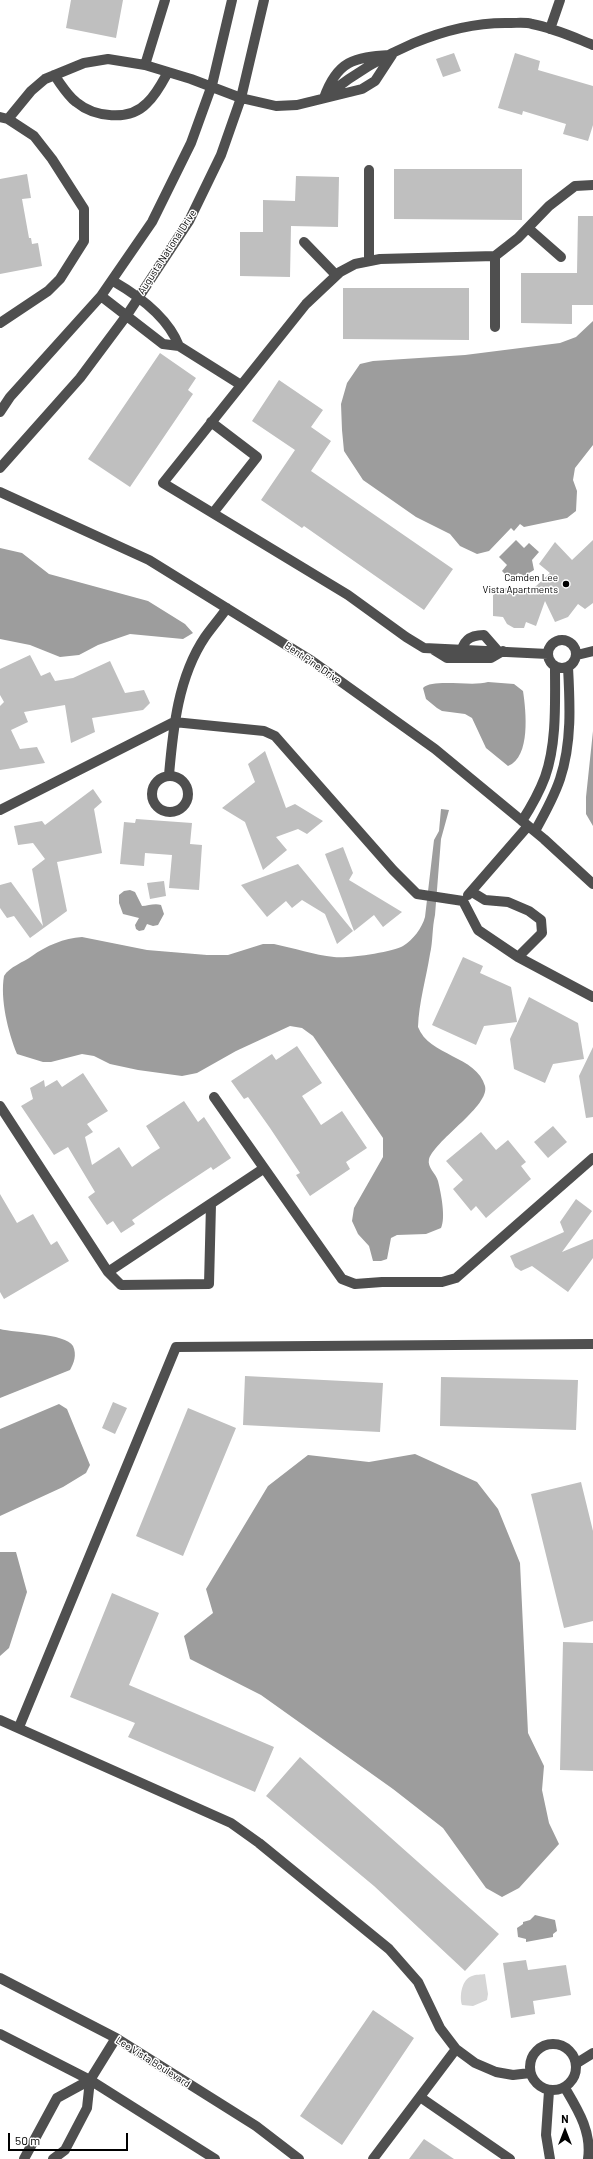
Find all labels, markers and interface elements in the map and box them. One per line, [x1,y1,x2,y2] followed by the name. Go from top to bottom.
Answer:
[135,208,199,296] street label: Augusta National Drive
[483,572,558,596] place label: Camden Lee Vista Apartments
[561,579,571,589] marker: Camden Lee Vista Apartments
[282,640,344,686] street label: Bent Pine Drive
[113,2034,193,2090] street label: Lee Vista Boulevard
[545,2111,585,2151] north arrow
[561,2112,569,2125] text: N
[10,2125,130,2151] scale bar
[15,2133,40,2147] text: 50 m

